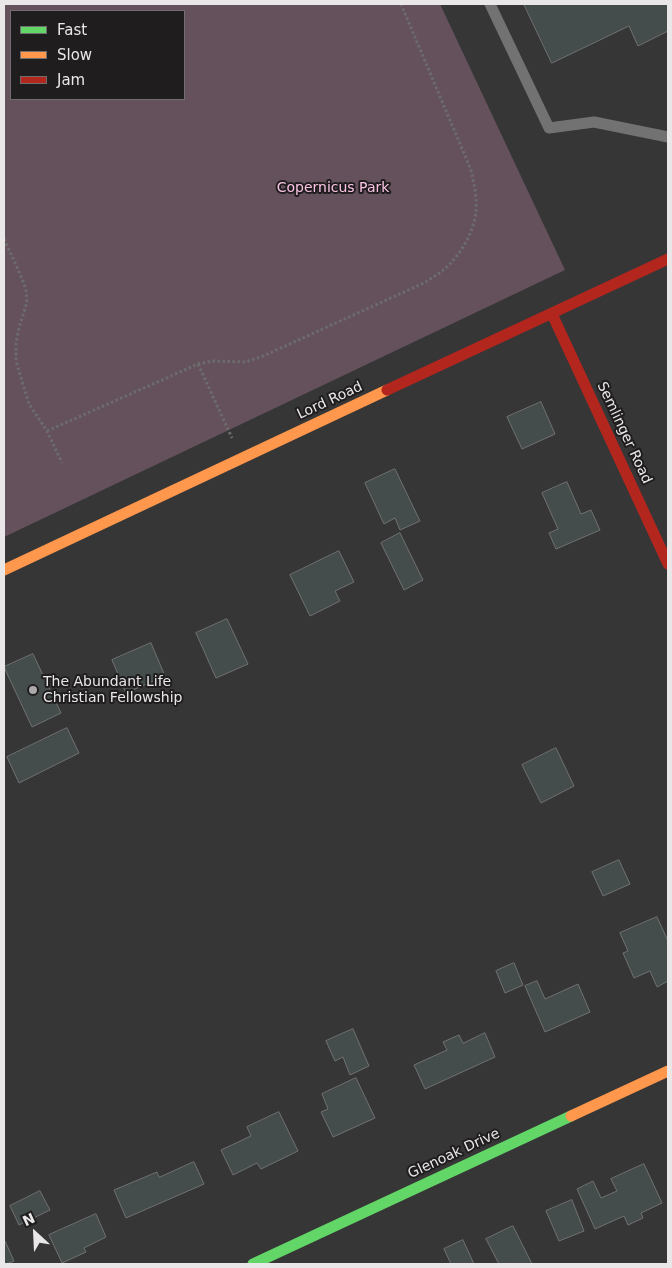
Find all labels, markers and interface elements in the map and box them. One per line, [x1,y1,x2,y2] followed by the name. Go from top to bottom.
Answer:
[10,10,185,100] legend
[57,21,87,39] text: Fast
[57,46,92,64] text: Slow
[57,71,85,89] text: Jam
[277,180,389,196] park label: Copernicus Park
[295,379,365,423] street label: Lord Road
[593,379,655,487] street label: Semlinger Road
[43,674,183,706] place label: The Abundant Life Christian Fellowship
[27,684,39,696] marker: The Abundant Life Christian Fellowship
[405,1125,503,1183] street label: Glenoak Drive
[10,1208,60,1258] north arrow
[20,1210,37,1229] text: N

